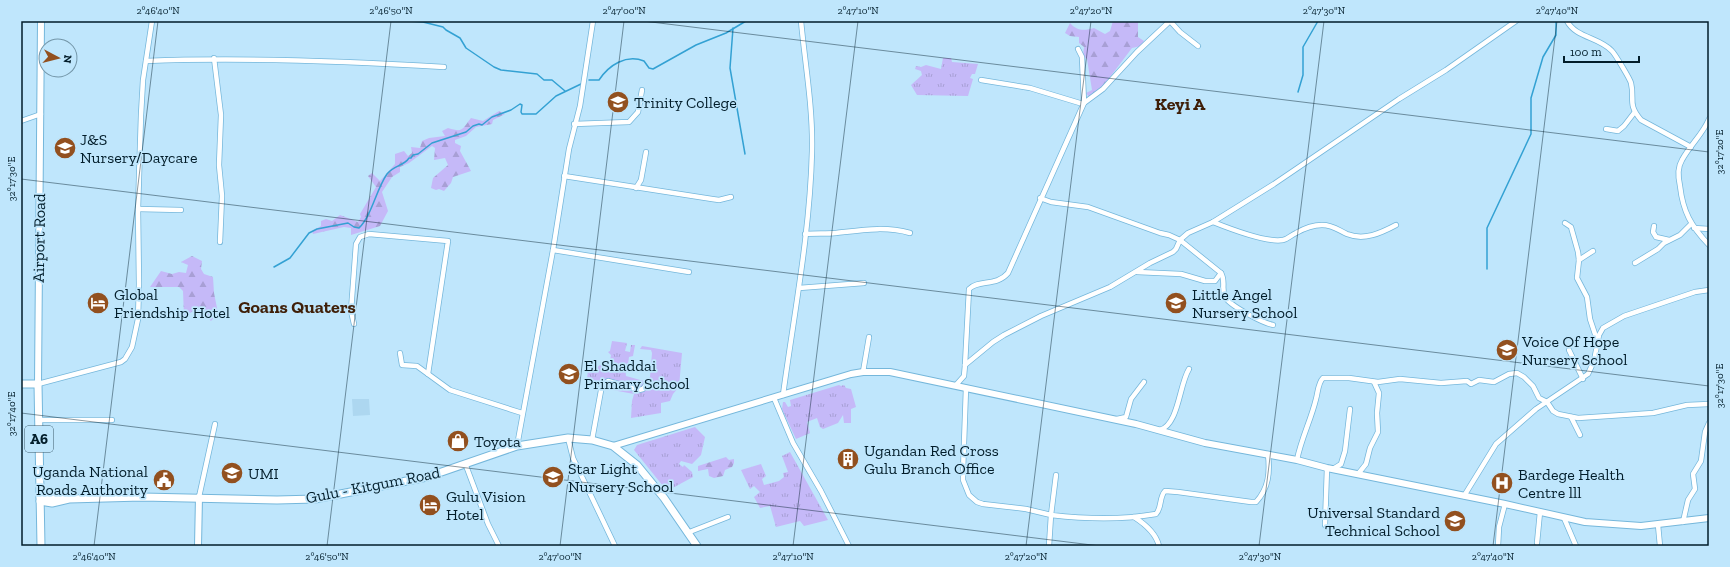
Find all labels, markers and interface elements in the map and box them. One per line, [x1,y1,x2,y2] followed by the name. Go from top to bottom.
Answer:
[136,5,180,17] text: 2°46'40"N
[369,5,413,17] text: 2°46'50"N
[602,5,646,17] text: 2°47'00"N
[837,5,879,17] text: 2°47'10"N
[1070,5,1113,17] text: 2°47'20"N
[1303,5,1346,17] text: 2°47'30"N
[1536,5,1579,17] text: 2°47'40"N
[38,38,78,78] north arrow
[1564,38,1639,64] scale bar
[1570,45,1602,59] text: 100 m
[60,54,74,65] text: N
[605,89,631,115] school or university icon: Trinity College
[634,93,737,112] place label: Trinity College
[1155,93,1206,115] district label: Keyi A
[1714,129,1726,174] text: 32°17'20"E
[80,130,197,167] place label: J&S Nursery/Daycare
[52,135,78,161] school or university icon: J&S Nursery/Daycare
[6,157,18,201] text: 32°17'30"E
[29,193,49,283] street label: Airport Road
[114,285,230,322] place label: Global Friendship Hotel
[1192,285,1297,322] place label: Little Angel Nursery School
[85,290,111,316] hotel icon: Global Friendship Hotel
[1163,290,1189,316] school or university icon: Little Angel Nursery School
[238,296,356,318] district label: Goans Quaters
[1521,332,1627,369] place label: Voice Of Hope Nursery School
[1494,337,1520,363] school or university icon: Voice Of Hope Nursery School
[584,356,690,393] place label: El Shaddai Primary School
[556,361,582,387] school or university icon: El Shaddai Primary School
[1714,364,1726,408] text: 32°17'30"E
[6,392,18,436] text: 32°17'40"E
[25,426,53,452] road number: A6
[445,428,471,454] shop icon: Toyota
[474,432,521,451] place label: Toyota
[864,441,999,478] place label: Ugandan Red Cross Gulu Branch Office
[835,446,861,472] building icon: Ugandan Red Cross Gulu Branch Office
[568,459,673,496] place label: Star Light Nursery School
[219,460,245,486] school or university icon: UMI
[32,462,149,499] place label: Uganda National Roads Authority
[304,463,442,507] street label: Gulu - Kitgum Road
[248,464,279,483] place label: UMI
[540,464,566,490] school or university icon: Star Light Nursery School
[1518,465,1624,502] place label: Bardege Health Centre lll
[151,467,177,493] public building icon: Uganda National Roads Authority
[1489,470,1515,496] hospital icon: Bardege Health Centre lll
[446,487,527,524] place label: Gulu Vision Hotel
[417,492,443,518] hotel icon: Gulu Vision Hotel
[1307,503,1440,540] place label: Universal Standard Technical School
[1442,508,1468,534] school or university icon: Universal Standard Technical School
[72,551,116,563] text: 2°46'40"N
[305,551,349,563] text: 2°46'50"N
[538,551,582,563] text: 2°47'00"N
[772,551,814,563] text: 2°47'10"N
[1005,551,1048,563] text: 2°47'20"N
[1239,551,1282,563] text: 2°47'30"N
[1472,551,1515,563] text: 2°47'40"N

